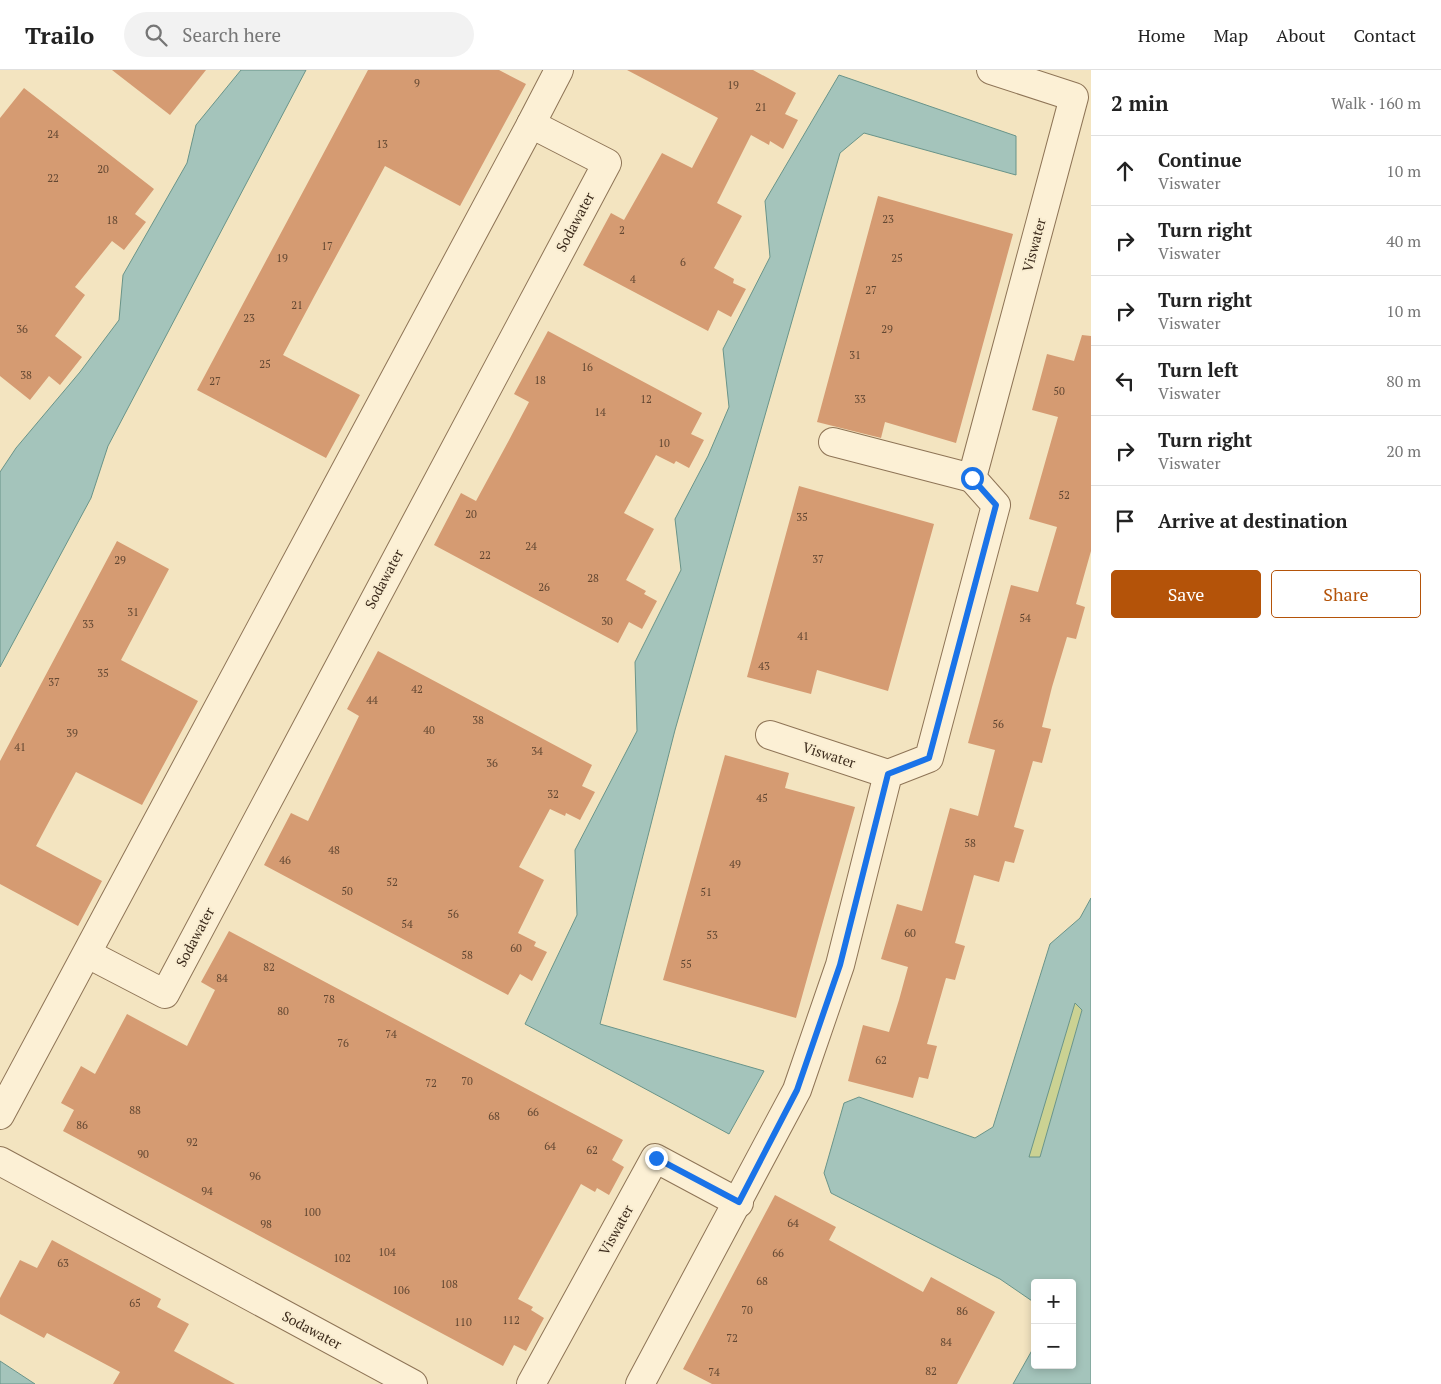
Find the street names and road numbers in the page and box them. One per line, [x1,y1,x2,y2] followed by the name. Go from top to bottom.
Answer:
[551,188,598,255] street label: Sodawater
[1017,215,1050,274] street label: Viswater
[360,545,407,612] street label: Sodawater
[800,737,859,772] street label: Viswater
[171,903,218,970] street label: Sodawater
[594,1201,637,1258] street label: Viswater
[279,1306,346,1353] street label: Sodawater

